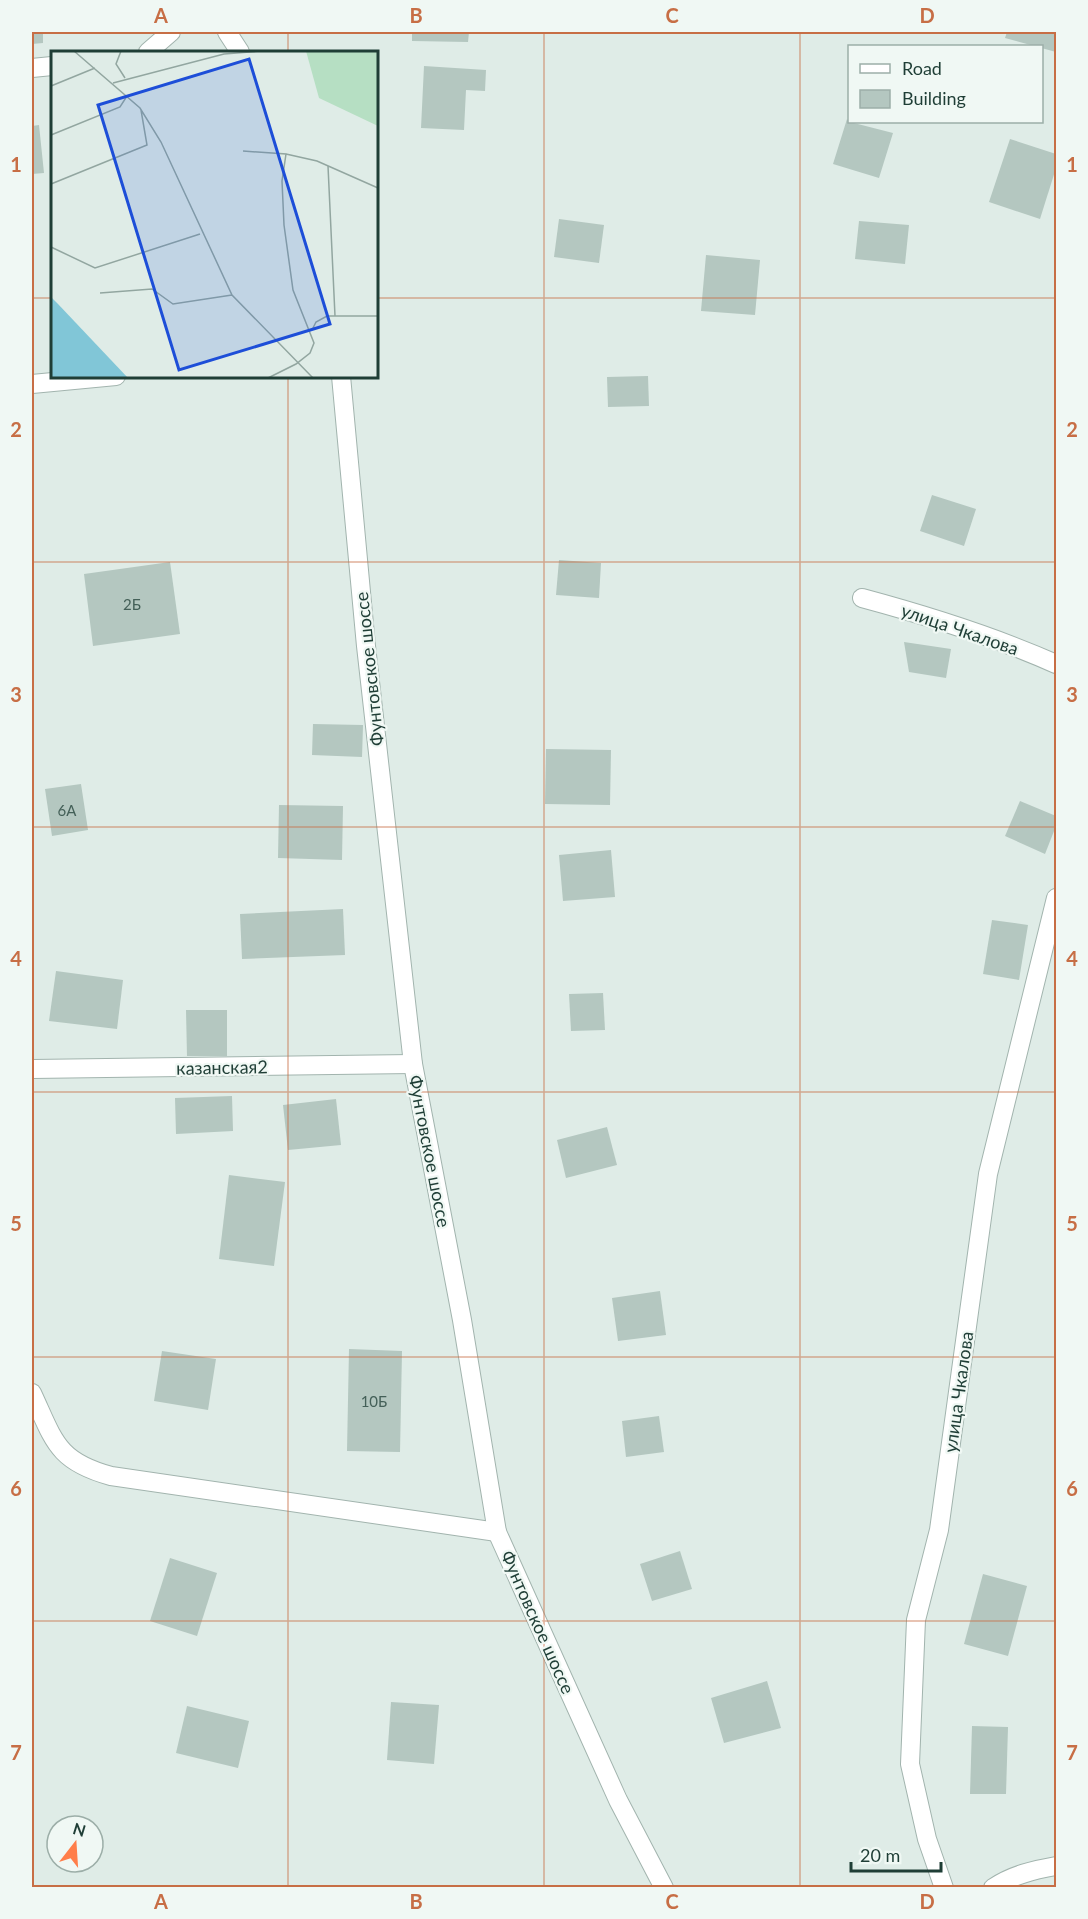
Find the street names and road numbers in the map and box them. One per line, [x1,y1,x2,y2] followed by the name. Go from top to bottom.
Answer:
[350,591,388,747] street label: Фунтовское шоссе
[899,599,1021,659] street label: улица Чкалова
[176,1055,268,1079] street label: казанская2
[404,1073,456,1229] street label: Фунтовское шоссе
[939,1330,977,1454] street label: улица Чкалова
[497,1547,579,1697] street label: Фунтовское шоссе

